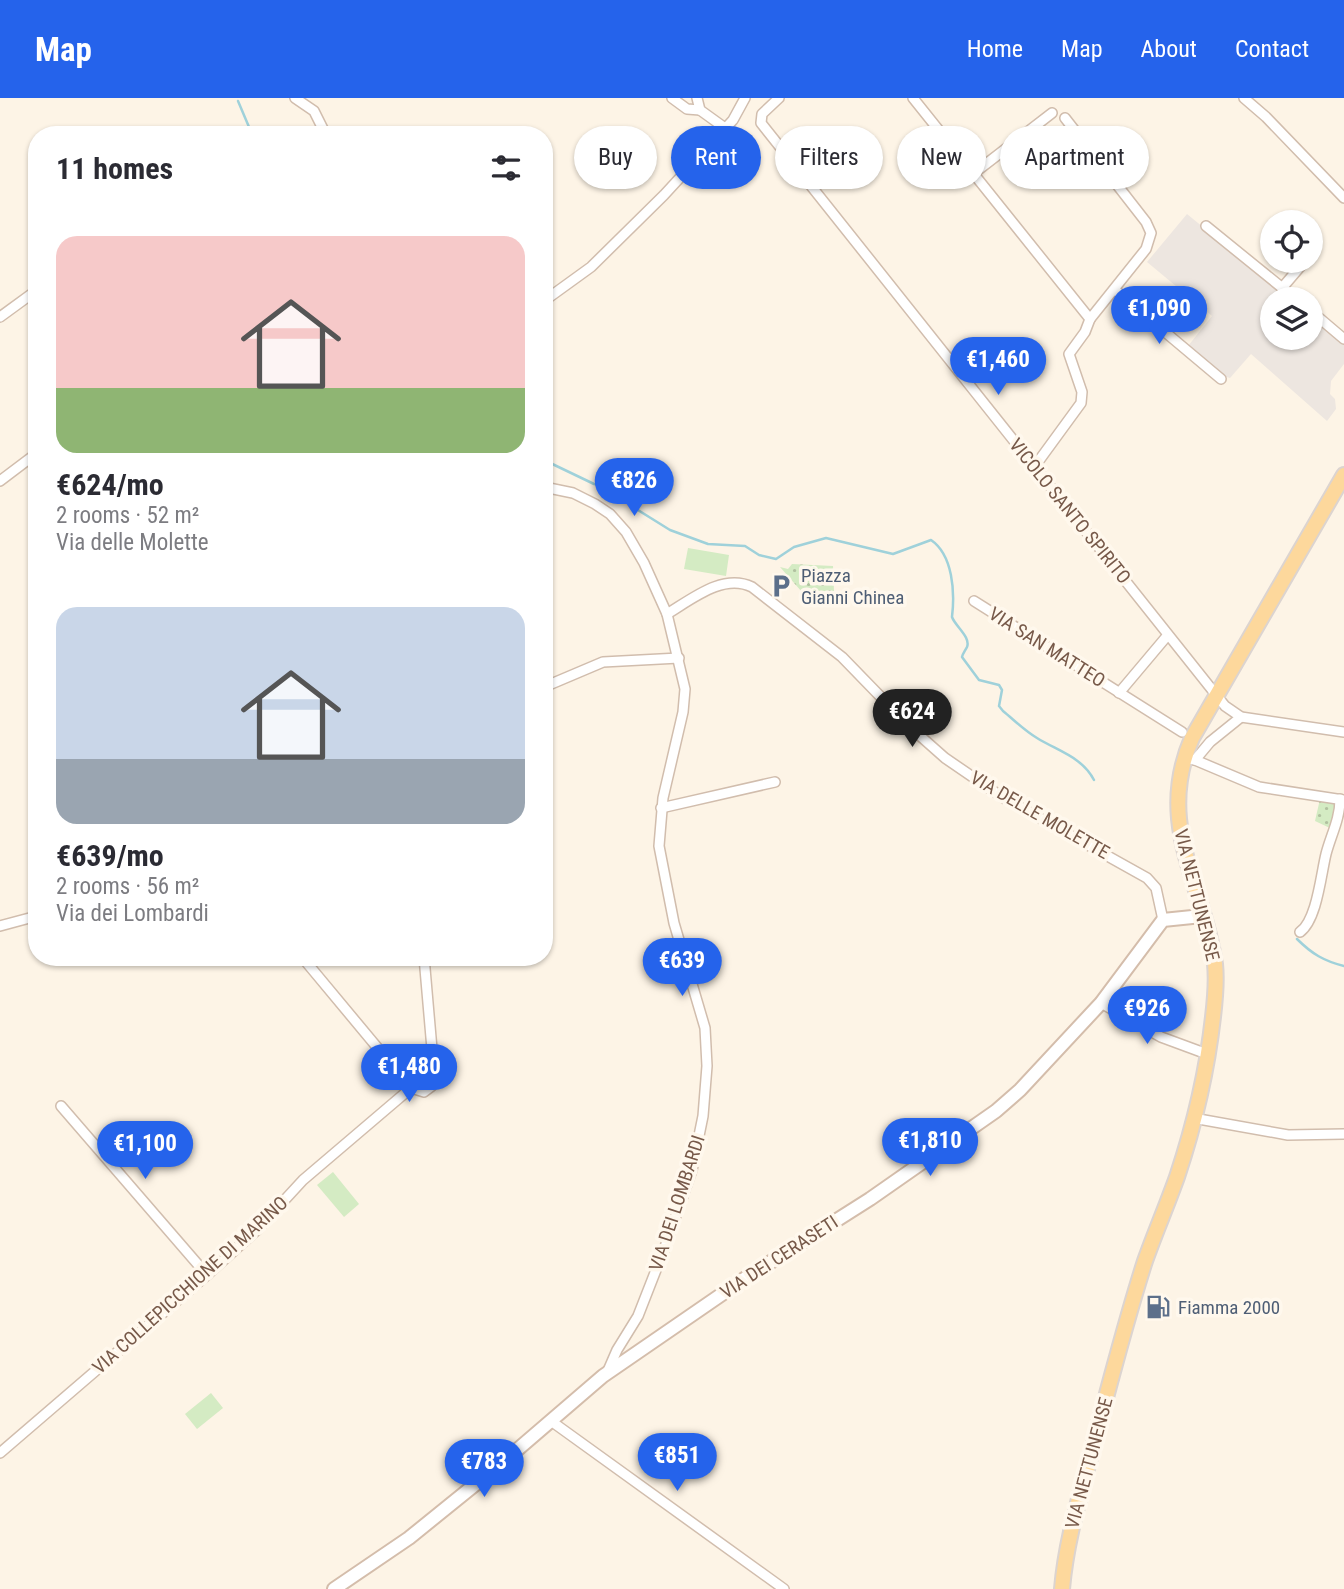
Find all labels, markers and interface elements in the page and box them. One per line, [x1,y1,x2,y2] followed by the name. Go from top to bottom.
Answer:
[35,30,92,69] text: Map
[967,35,1023,63] text: Home
[1061,35,1103,63] text: Map
[1141,35,1197,63] text: About
[1235,35,1309,63] text: Contact
[574,126,657,189] chip: Buy
[671,126,761,189] chip: Rent
[775,126,883,189] chip: Filters
[897,126,986,189] chip: New
[1000,126,1149,189] chip: Apartment
[487,149,525,187] icon: filters
[56,151,173,186] text: 11 homes
[1260,210,1323,350] map controls
[1260,210,1323,273] button: locate
[228,281,354,407] icon: home
[1102,286,1216,346] pin: €1,090
[1260,287,1323,350] button: layers
[1127,295,1191,322] text: €1,090
[941,338,1055,397] pin: €1,460
[966,346,1030,373] text: €1,460
[1004,434,1136,588] street label: VICOLO SANTO SPIRITO
[593,458,675,518] pin: €826
[56,467,164,502] text: €624/mo
[611,467,657,494] text: €826
[56,502,199,529] text: 2 rooms · 52 m²
[56,529,209,556] text: Via delle Molette
[801,564,904,609] place label: Piazza Gianni Chinea
[767,572,795,600] parking icon: Piazza Gianni Chinea
[985,602,1109,692] street label: VIA SAN MATTEO
[228,652,354,778] icon: home
[871,690,953,749] pin: €624
[889,698,935,725] text: €624
[966,766,1114,864] street label: VIA DELLE MOLETTE
[1169,827,1225,963] street label: VIA NETTUNENSE
[56,838,164,873] text: €639/mo
[56,873,199,900] text: 2 rooms · 56 m²
[56,900,209,927] text: Via dei Lombardi
[641,939,723,998] pin: €639
[659,947,705,974] text: €639
[1106,986,1188,1046] pin: €926
[1124,995,1170,1022] text: €926
[352,1044,466,1104] pin: €1,480
[377,1053,441,1080] text: €1,480
[873,1118,987,1178] pin: €1,810
[88,1122,202,1181] pin: €1,100
[898,1127,962,1154] text: €1,810
[113,1130,177,1157] text: €1,100
[644,1132,710,1274] street label: VIA DEI LOMBARDI
[88,1191,292,1379] street label: VIA COLLEPICCHIONE DI MARINO
[716,1210,842,1304] street label: VIA DEI CERASETI
[1144,1293,1172,1321] fuel station icon: Fiamma 2000
[1178,1296,1280,1319] place label: Fiamma 2000
[1060,1395,1118,1531] street label: VIA NETTUNENSE
[636,1434,718,1493] pin: €851
[443,1440,525,1499] pin: €783
[654,1442,700,1469] text: €851
[461,1448,507,1475] text: €783

